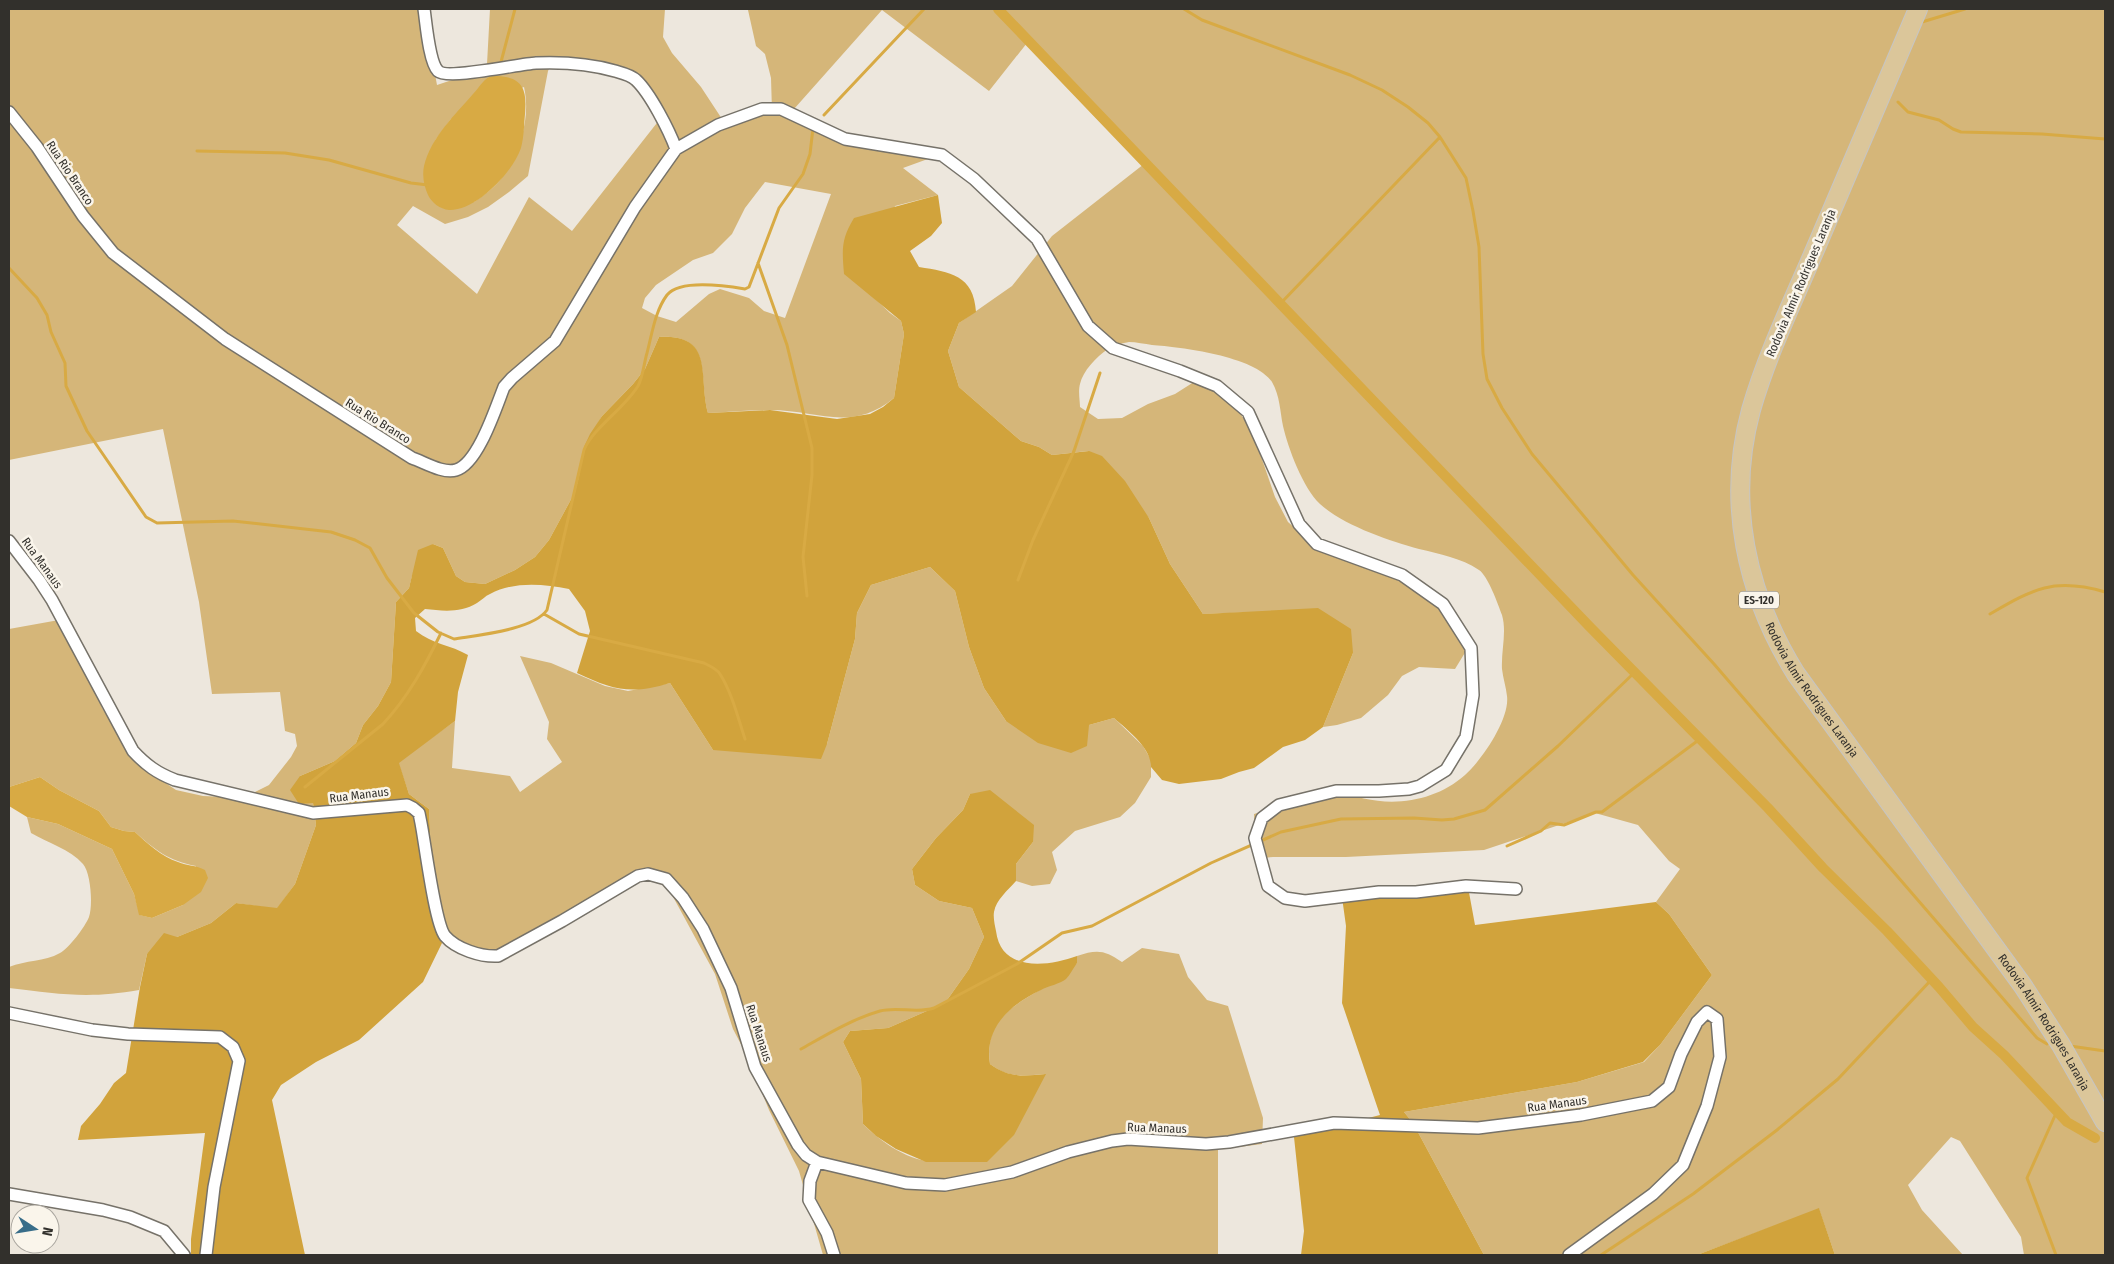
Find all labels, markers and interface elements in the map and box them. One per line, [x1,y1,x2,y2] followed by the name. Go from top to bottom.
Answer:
[43,138,97,208] street label: Rua Rio Branco
[1763,207,1839,359] street label: Rodovia Almir Rodrigues Laranja
[343,395,413,447] street label: Rua Rio Branco
[19,535,65,591] street label: Rua Manaus
[1739,592,1779,608] road number: ES-120
[1762,620,1861,760] street label: Rodovia Almir Rodrigues Laranja
[329,784,389,806] street label: Rua Manaus
[1995,951,2093,1093] street label: Rodovia Almir Rodrigues Laranja
[743,1003,775,1063] street label: Rua Manaus
[1527,1093,1587,1115] street label: Rua Manaus
[1127,1120,1187,1136] street label: Rua Manaus
[10,1204,60,1254] north arrow
[38,1226,56,1237] text: N

